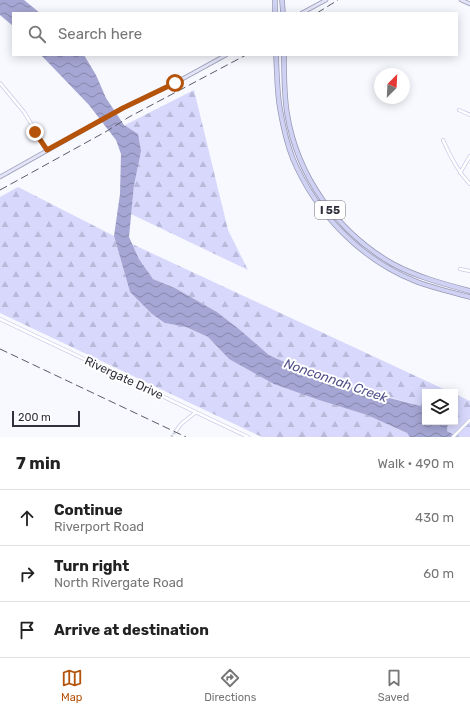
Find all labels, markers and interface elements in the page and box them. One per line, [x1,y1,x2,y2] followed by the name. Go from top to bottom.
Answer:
[12,12,458,56] search box
[26,23,48,45] icon: search
[58,25,142,43] text: Search here
[374,68,410,104] north arrow
[166,74,184,92] route start
[26,123,44,141] route end
[315,201,345,219] road number: I 55
[82,354,166,402] street label: Rivergate Drive
[282,356,390,405] water label: Nonconnah Creek
[422,389,458,425] map controls
[422,389,458,425] button: layers
[12,409,80,428] scale bar
[18,411,51,424] text: 200 m
[16,453,61,473] text: 7 min
[378,456,454,471] text: Walk · 490 m
[54,501,123,519] text: Continue
[16,507,38,529] icon: ahead
[415,510,454,525] text: 430 m
[54,519,144,534] text: Riverport Road
[54,557,129,575] text: Turn right
[16,563,38,585] icon: right
[423,566,454,581] text: 60 m
[54,575,184,590] text: North Rivergate Road
[16,619,38,641] icon: arrive
[54,621,209,639] text: Arrive at destination
[61,667,83,704] tab: Map
[204,667,256,704] tab: Directions
[378,667,409,704] tab: Saved

